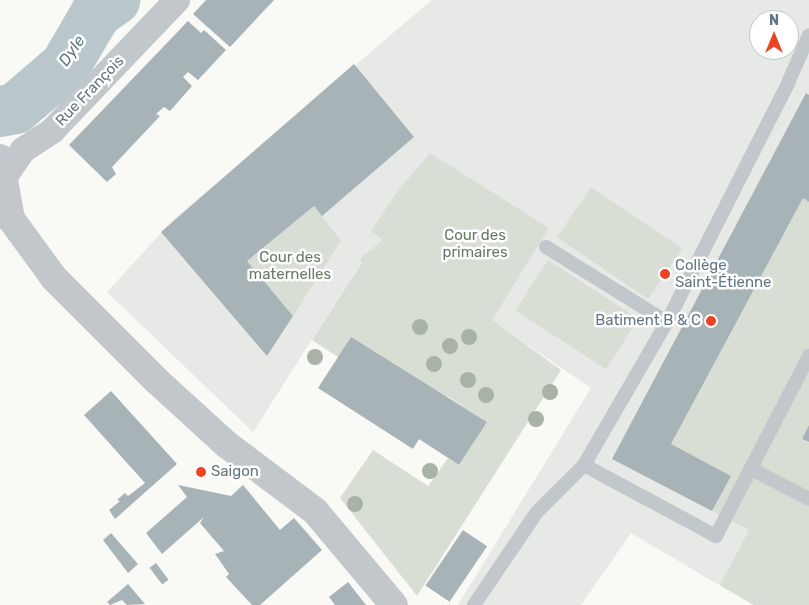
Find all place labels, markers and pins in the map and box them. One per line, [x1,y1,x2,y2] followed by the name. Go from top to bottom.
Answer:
[675,256,772,291] place label: Collège Saint-Étienne
[659,268,671,280] marker: Collège Saint-Étienne
[595,312,701,330] place label: Batiment B & C
[705,315,717,327] marker: Batiment B & C
[211,463,259,481] place label: Saigon
[195,466,207,478] marker: Saigon

